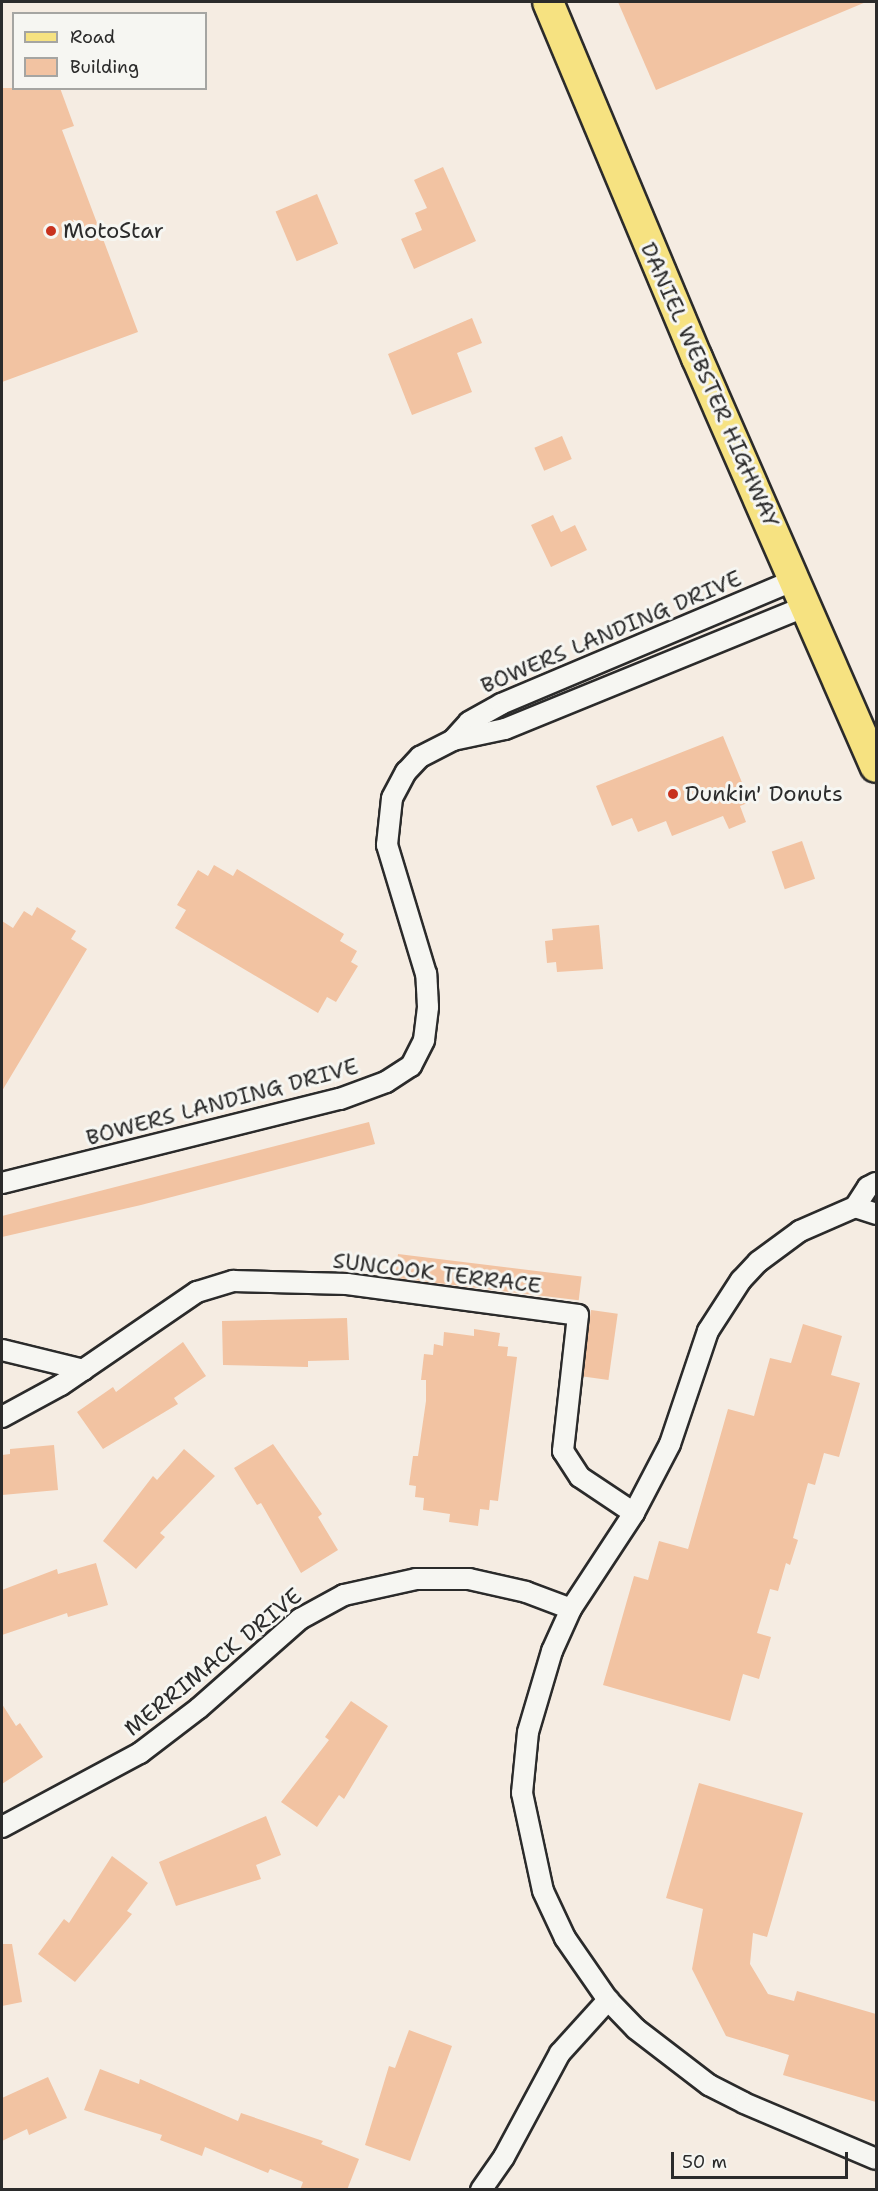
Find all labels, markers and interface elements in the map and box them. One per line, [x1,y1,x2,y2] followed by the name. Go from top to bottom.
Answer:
[12,12,207,90] legend
[70,25,115,49] text: Road
[70,55,139,79] text: Building
[63,218,164,244] place label: MotoStar
[44,224,58,238] marker: MotoStar
[635,238,785,532] street label: DANIEL WEBSTER HIGHWAY
[477,565,745,699] street label: BOWERS LANDING DRIVE
[685,781,843,807] place label: Dunkin' Donuts
[666,787,680,801] marker: Dunkin' Donuts
[83,1053,361,1151] street label: BOWERS LANDING DRIVE
[331,1247,543,1299] street label: SUNCOOK TERRACE
[119,1582,307,1742] street label: MERRIMACK DRIVE
[674,2140,851,2178] scale bar
[682,2150,727,2174] text: 50 m

